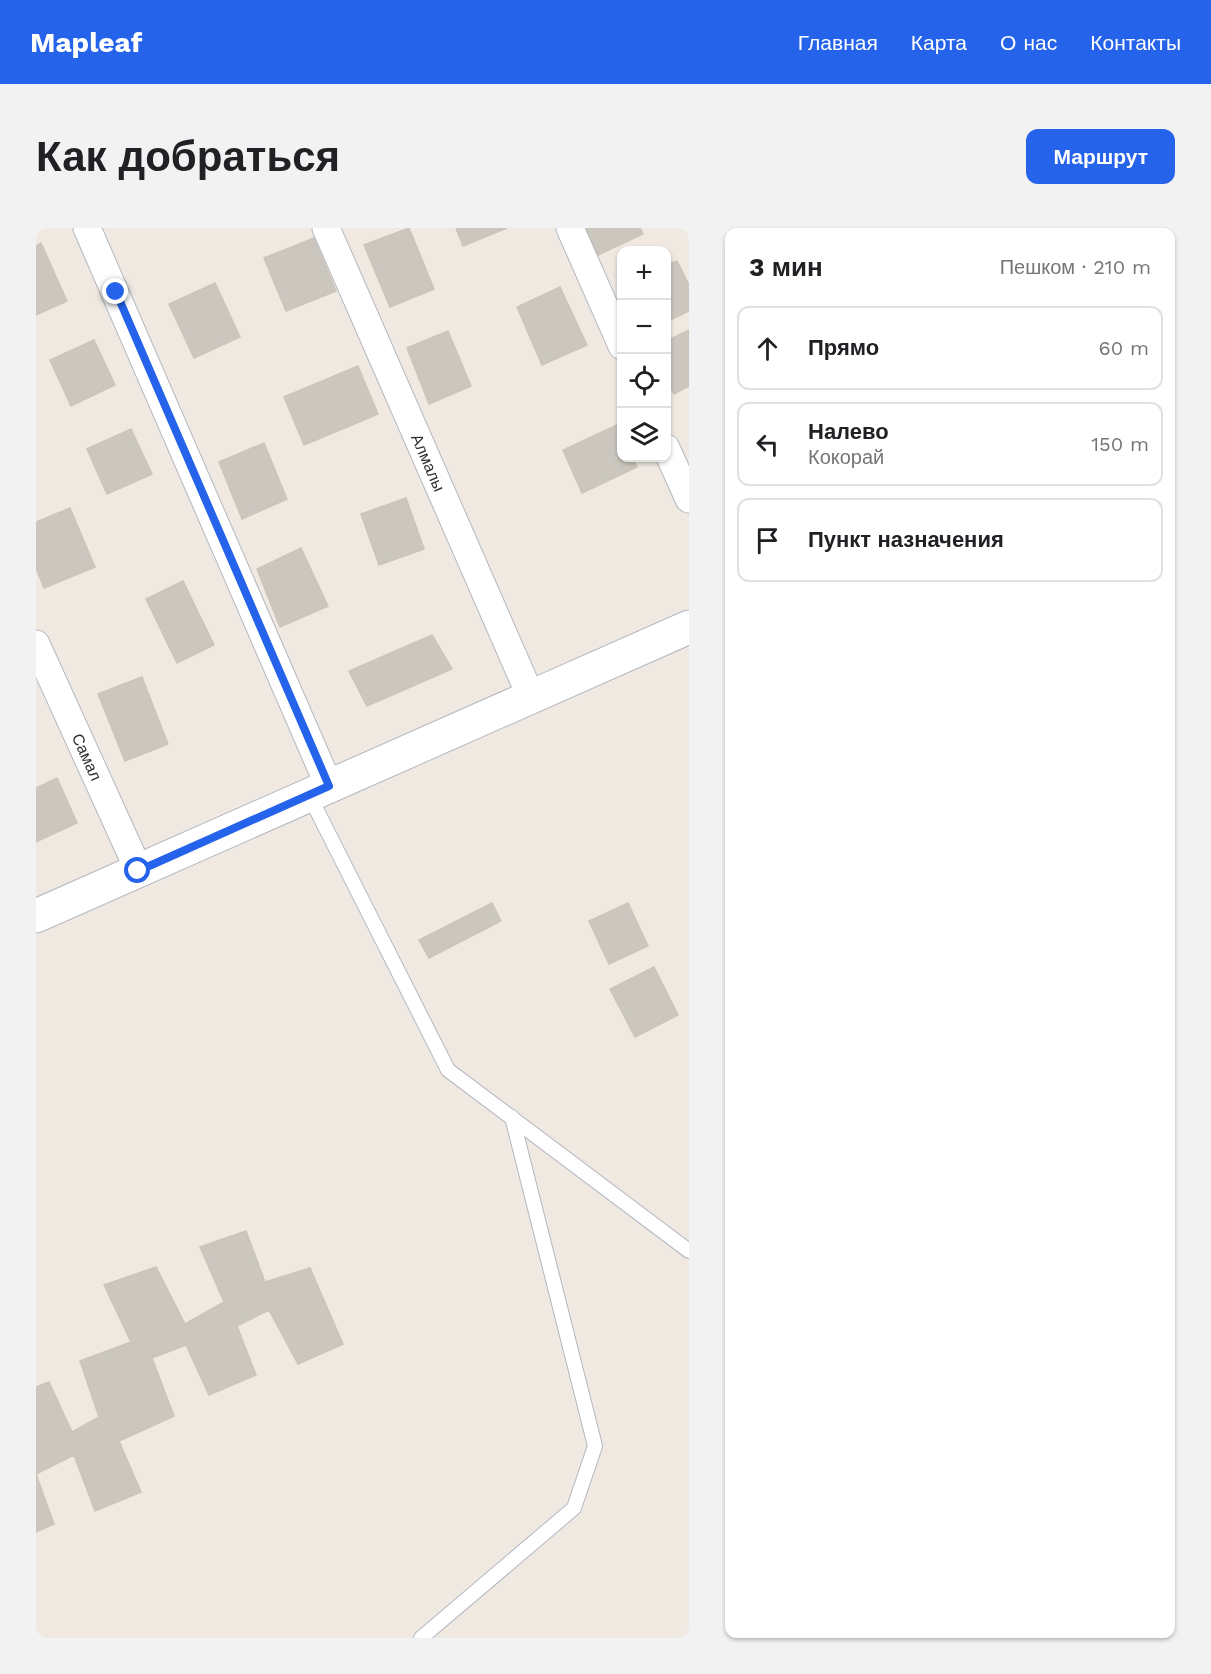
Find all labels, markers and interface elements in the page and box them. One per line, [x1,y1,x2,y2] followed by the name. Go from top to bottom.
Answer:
[30,26,142,59] text: Mapleaf
[798,30,878,55] text: Главная
[911,30,967,55] text: Карта
[1000,30,1057,55] text: О нас
[1090,30,1181,55] text: Контакты
[1026,129,1175,184] button: Маршрут
[36,132,340,181] text: Как добраться
[617,246,671,462] map controls
[617,246,671,300] button: +
[749,252,823,282] text: 3 мин
[1000,255,1151,279] text: Пешком · 210 m
[102,278,128,304] route end
[617,300,671,354] button: −
[751,332,784,365] icon: ahead
[808,335,879,360] text: Прямо
[1099,336,1149,360] text: 60 m
[617,354,671,408] button: locate
[617,408,671,462] button: layers
[808,419,889,444] text: Налево
[751,428,784,461] icon: left
[408,431,449,494] street label: Алмалы
[1091,432,1149,456] text: 150 m
[808,445,884,469] text: Кокорай
[751,524,784,557] icon: arrive
[808,527,1004,552] text: Пункт назначения
[68,730,106,784] street label: Самал
[124,857,150,883] route start

